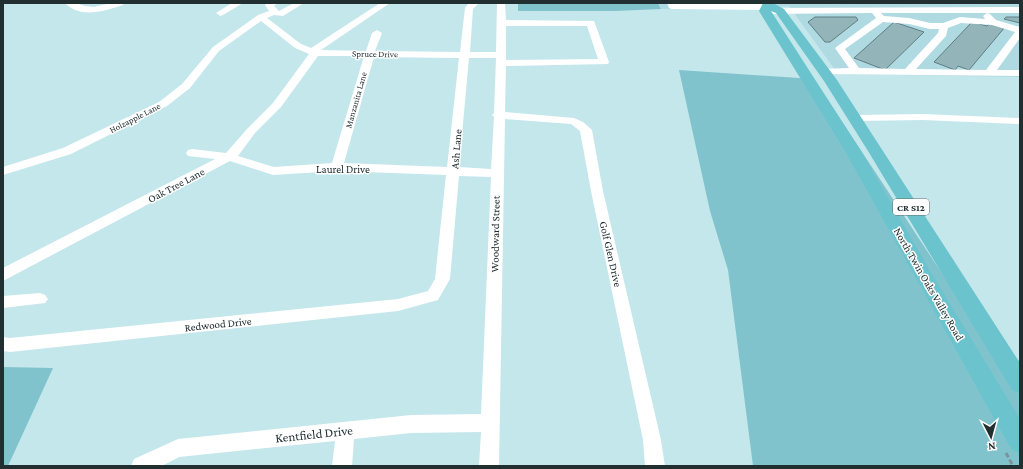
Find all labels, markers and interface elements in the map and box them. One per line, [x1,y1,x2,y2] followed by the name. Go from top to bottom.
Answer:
[352,49,398,59] street label: Spruce Drive
[343,71,369,129] street label: Manzanita Lane
[108,101,162,135] street label: Holzapple Lane
[448,128,464,169] street label: Ash Lane
[316,163,370,175] street label: Laurel Drive
[146,165,207,205] street label: Oak Tree Lane
[488,195,502,272] street label: Woodward Street
[893,199,929,215] road number: CR S12
[598,220,624,288] street label: Golf Glen Drive
[891,226,966,343] street label: North Twin Oaks Valley Road
[184,315,252,333] street label: Redwood Drive
[971,417,1011,457] north arrow
[274,422,354,446] street label: Kentfield Drive
[987,441,996,453] text: N

